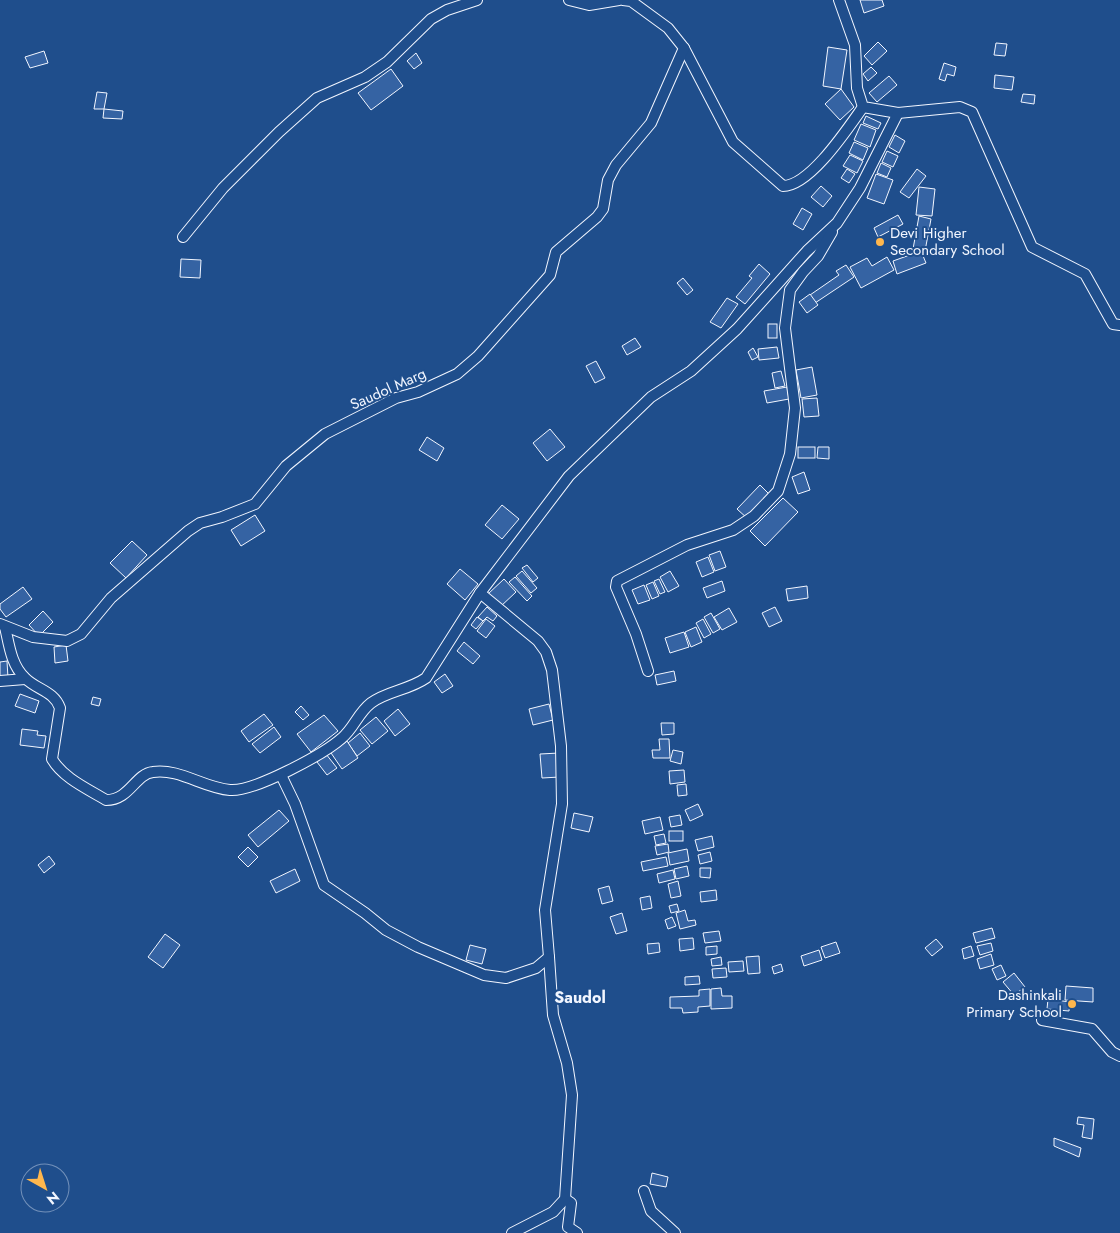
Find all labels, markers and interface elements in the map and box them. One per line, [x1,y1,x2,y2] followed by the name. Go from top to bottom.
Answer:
[890,222,1005,261] place label: Devi Higher Secondary School
[874,236,886,248] marker: Devi Higher Secondary School
[347,363,429,415] street label: Saudol Marg
[966,984,1062,1023] place label: Dashinkali Primary School
[554,986,606,1009] district label: Saudol
[1066,998,1078,1010] marker: Dashinkali Primary School
[20,1163,70,1213] north arrow
[43,1187,64,1209] text: N

